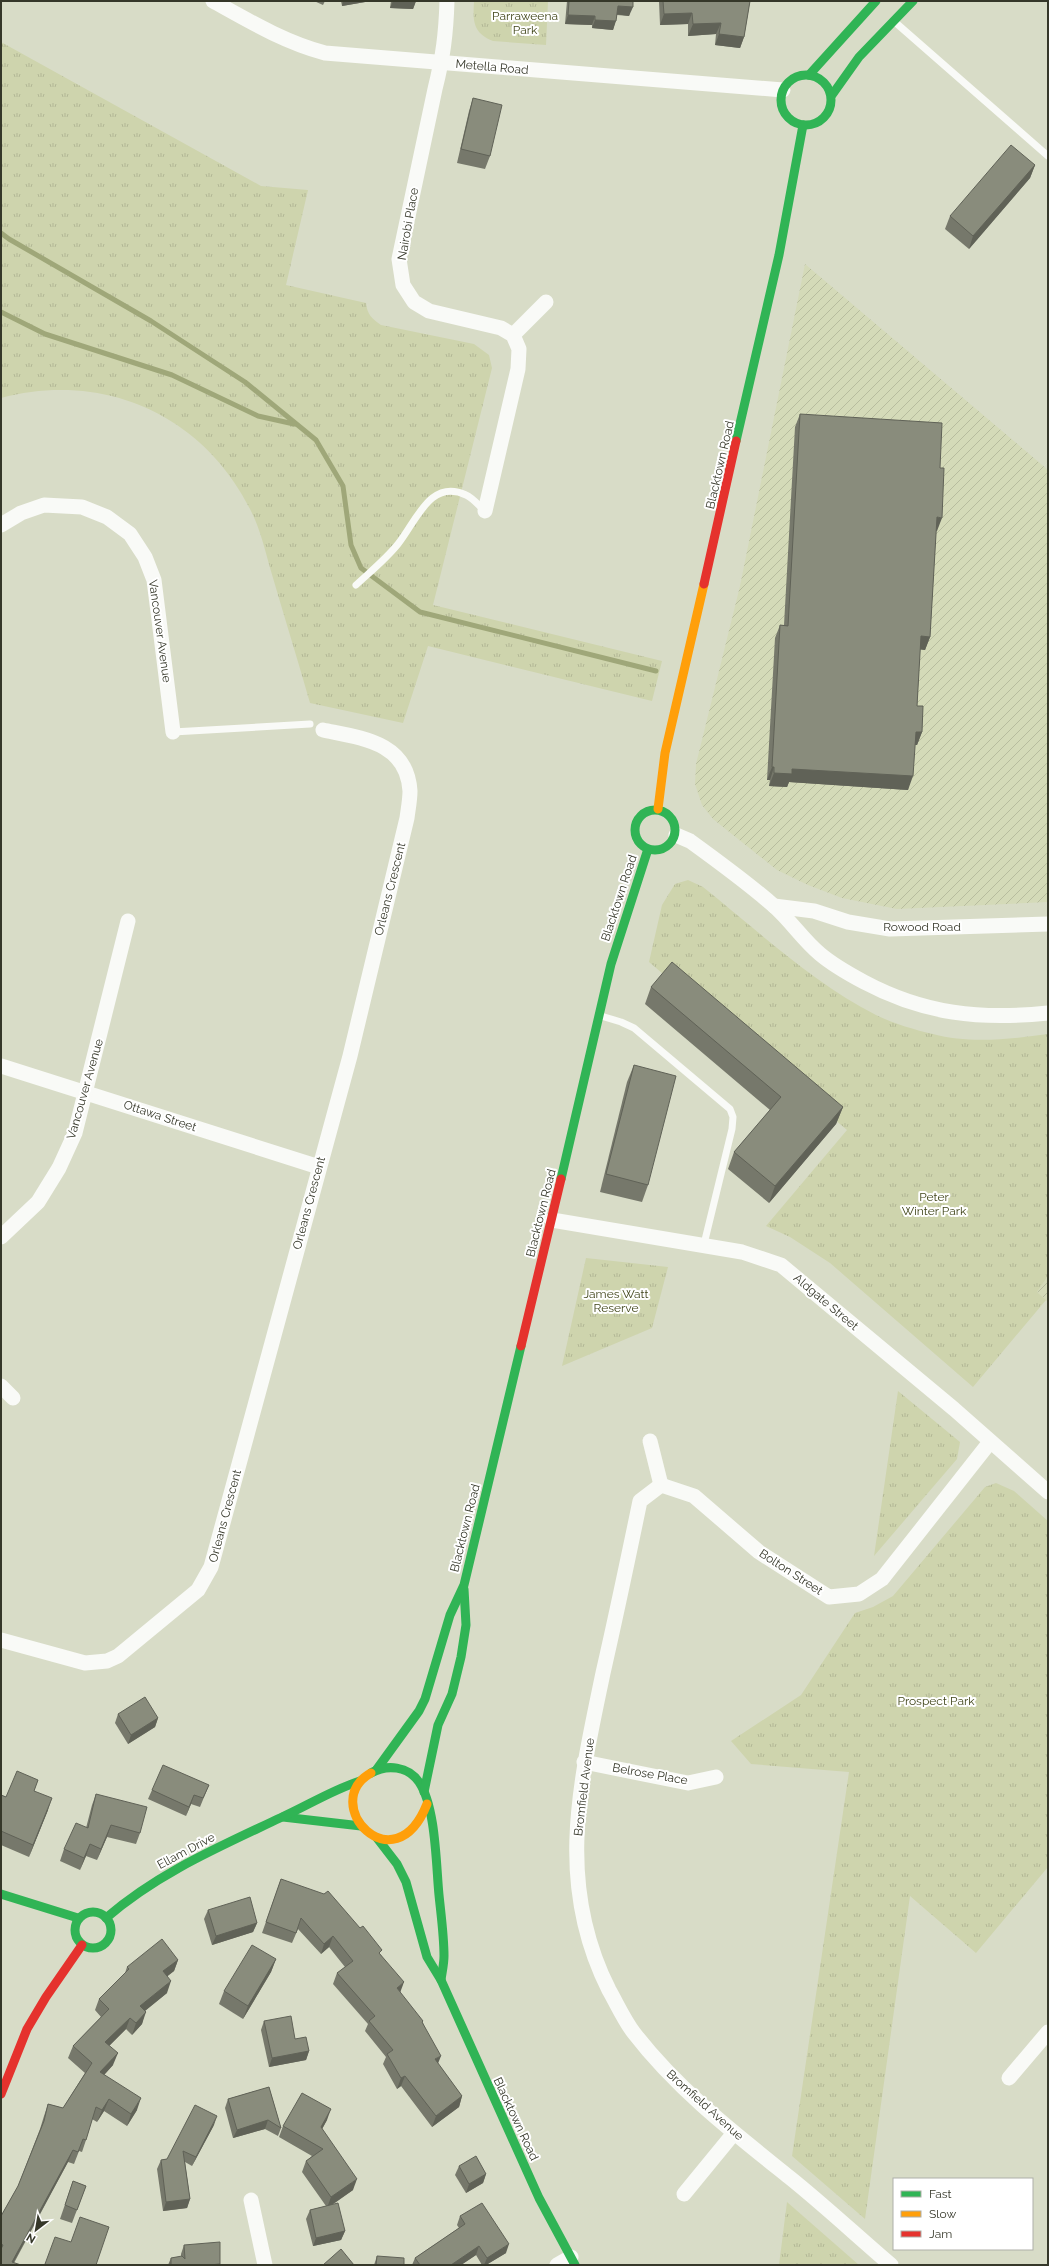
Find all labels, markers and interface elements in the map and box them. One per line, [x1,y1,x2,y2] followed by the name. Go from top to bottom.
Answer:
[492,9,558,37] park label: Parraweena Park
[455,57,529,77] street label: Metella Road
[395,187,421,261] street label: Nairobi Place
[703,419,737,511] street label: Blacktown Road
[146,579,174,683] street label: Vancouver Avenue
[372,841,408,937] street label: Orleans Crescent
[598,853,640,943] street label: Blacktown Road
[883,920,961,934] street label: Rowood Road
[64,1037,106,1141] street label: Vancouver Avenue
[122,1098,198,1134] street label: Ottawa Street
[290,1155,328,1251] street label: Orleans Crescent
[523,1168,559,1258] street label: Blacktown Road
[902,1190,967,1218] park label: Peter Winter Park
[791,1271,861,1333] street label: Aldgate Street
[583,1287,649,1315] park label: James Watt Reserve
[206,1468,244,1564] street label: Orleans Crescent
[447,1483,483,1573] street label: Blacktown Road
[757,1546,825,1598] street label: Bolton Street
[897,1694,975,1708] park label: Prospect Park
[571,1737,597,1837] street label: Bromfield Avenue
[611,1760,689,1788] street label: Belrose Place
[155,1830,217,1872] street label: Ellam Drive
[664,2067,746,2143] street label: Bromfield Avenue
[491,2075,541,2163] street label: Blacktown Road
[893,2178,1033,2250] legend
[929,2187,952,2201] text: Fast
[929,2207,956,2221] text: Slow
[16,2210,56,2250] north arrow
[929,2227,952,2241] text: Jam
[24,2230,38,2246] text: N

